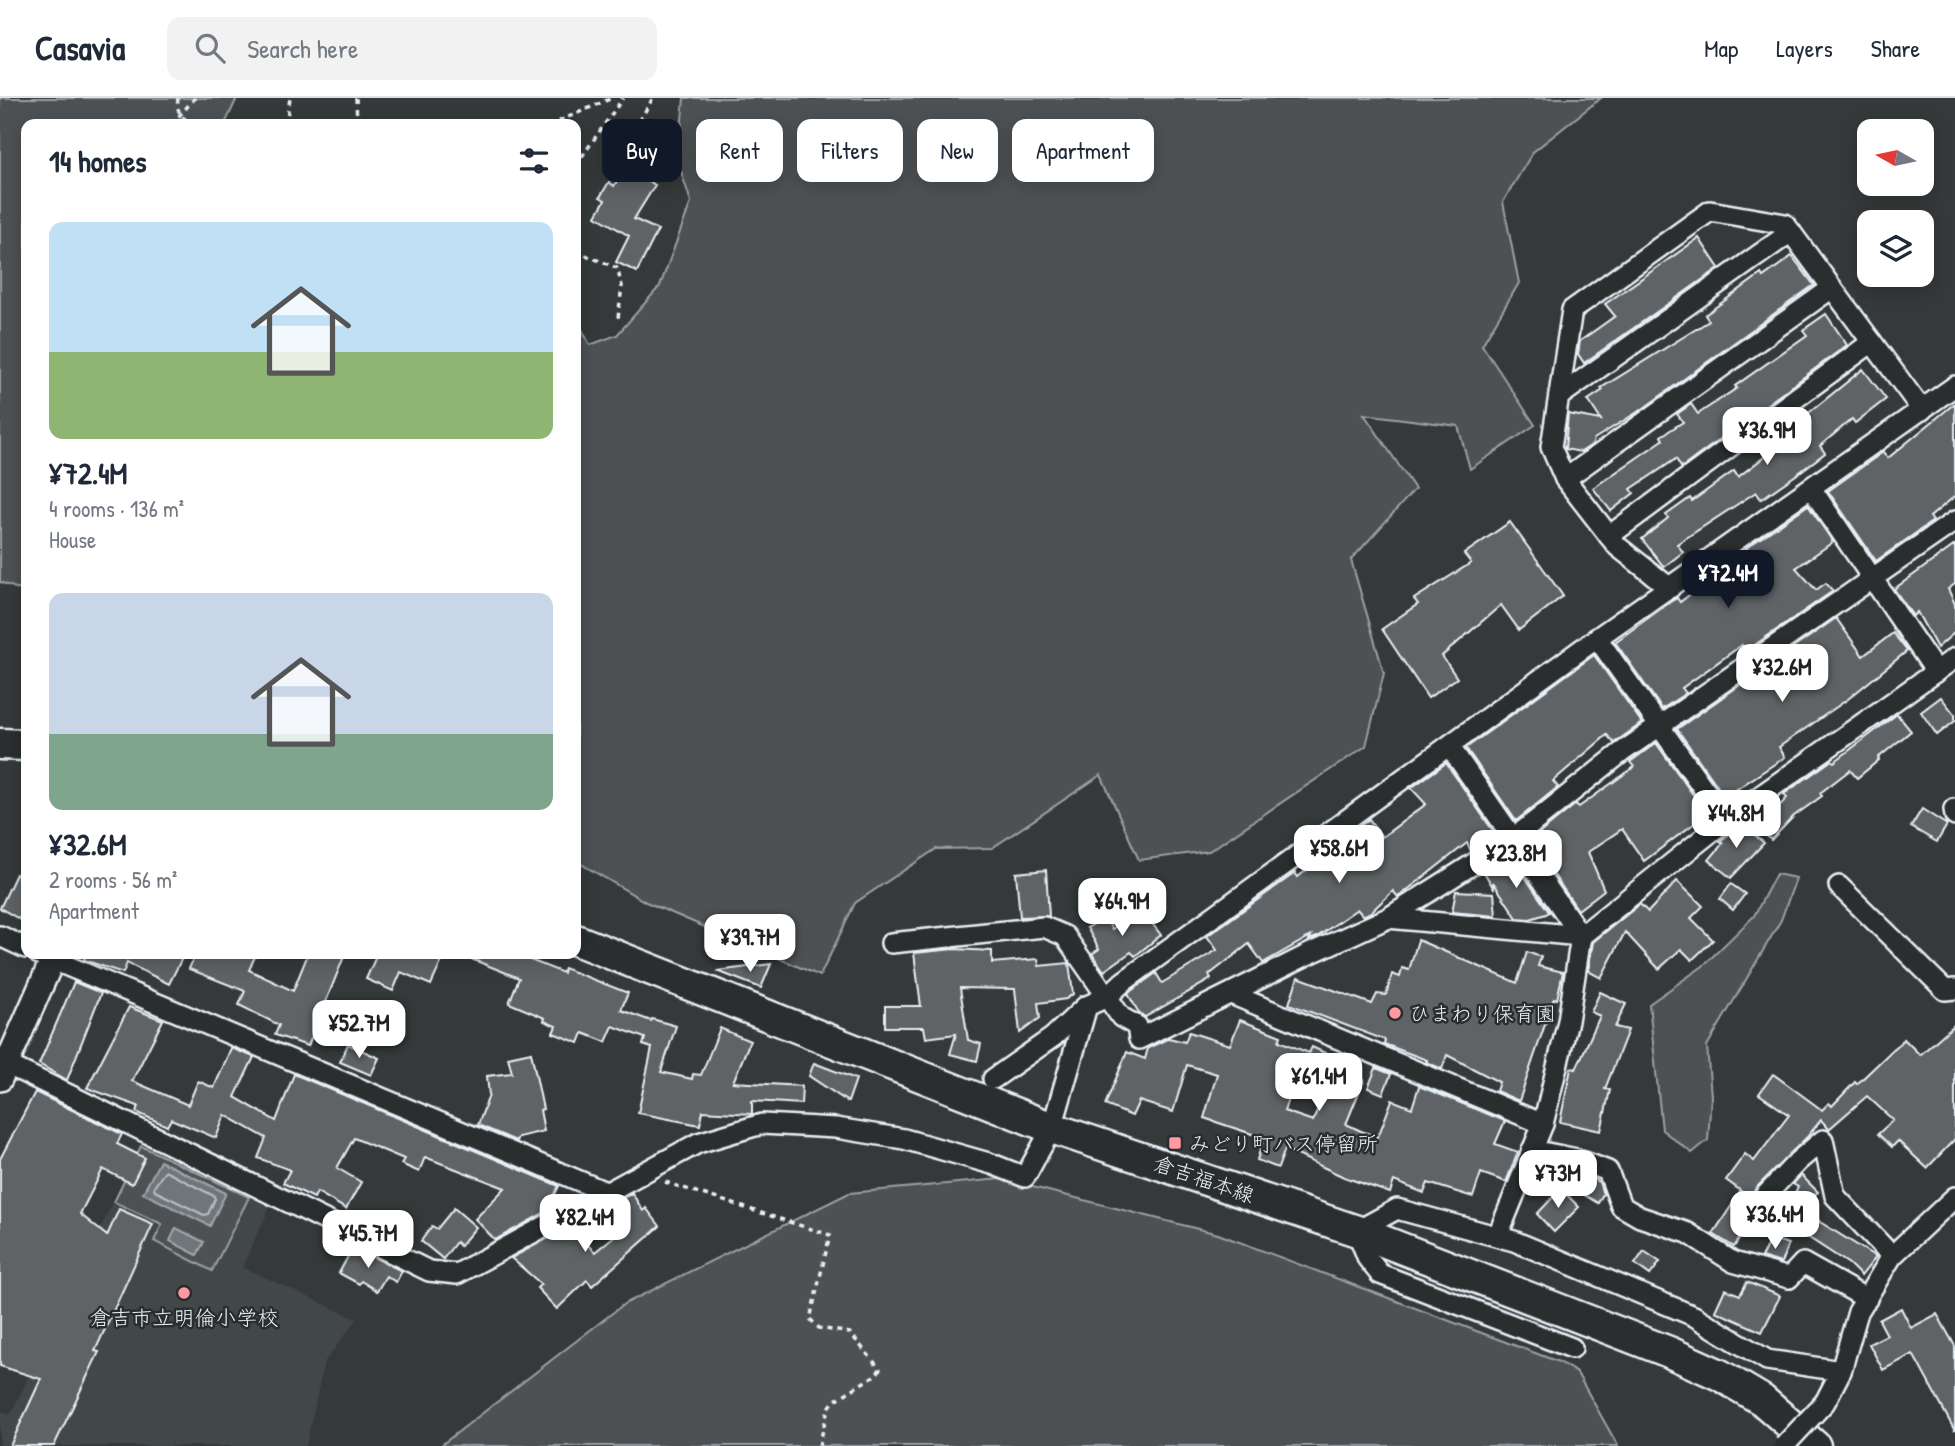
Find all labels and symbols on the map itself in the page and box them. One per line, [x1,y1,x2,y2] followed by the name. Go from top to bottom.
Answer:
[1857,119,1934,196] north arrow
[1710,408,1824,467] pin: ¥36.9M
[1671,550,1785,610] pin: ¥72.4M
[1725,644,1839,704] pin: ¥32.6M
[1679,790,1793,850] pin: ¥44.8M
[1282,826,1396,885] pin: ¥58.6M
[1459,830,1573,890] pin: ¥23.8M
[1065,878,1179,938] pin: ¥64.9M
[693,914,807,974] pin: ¥39.7M
[1409,999,1556,1028] place label: ひまわり保育園
[302,1000,416,1060] pin: ¥52.7M
[1387,1005,1403,1021] marker: ひまわり保育園
[1262,1054,1376,1113] pin: ¥61.4M
[1189,1129,1378,1158] place label: みどり町バス停留所
[1167,1135,1183,1151] marker: みどり町バス停留所
[1150,1148,1258,1210] street label: 倉吉福本線
[1517,1150,1599,1210] pin: ¥73M
[1718,1192,1832,1251] pin: ¥36.4M
[528,1194,642,1254] pin: ¥82.4M
[311,1210,425,1270] pin: ¥45.7M
[176,1285,192,1301] marker: 倉吉市立明倫小学校
[90,1303,279,1332] place label: 倉吉市立明倫小学校

